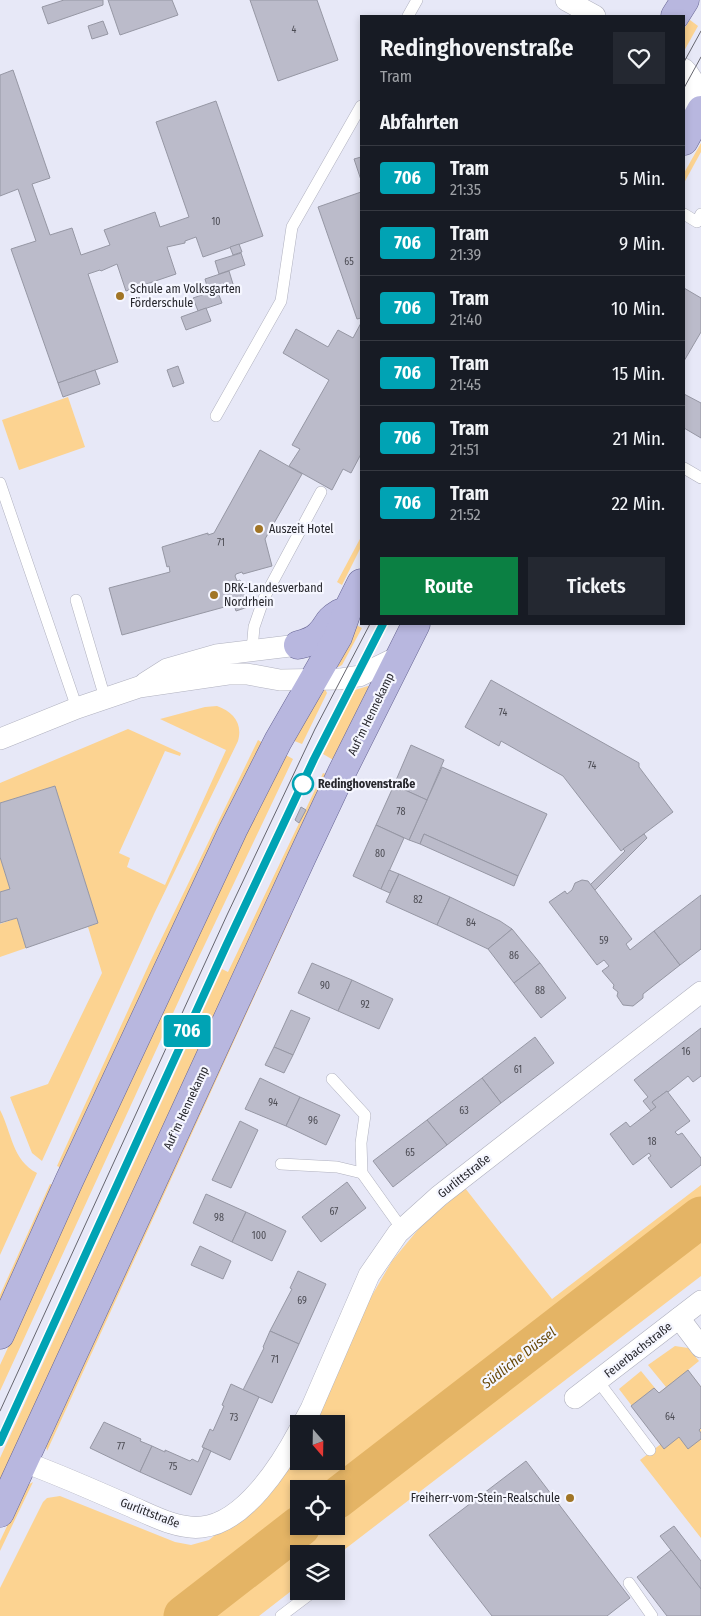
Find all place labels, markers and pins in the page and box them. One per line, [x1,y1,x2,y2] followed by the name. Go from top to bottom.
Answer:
[130,282,241,310] place label: Schule am Volksgarten Förderschule
[114,290,126,302] marker: Schule am Volksgarten Förderschule
[269,522,334,536] place label: Auszeit Hotel
[253,523,265,535] marker: Auszeit Hotel
[224,581,323,609] place label: DRK-Landesverband Nordrhein
[208,589,220,601] marker: DRK-Landesverband Nordrhein
[292,773,314,795] marker: Redinghovenstraße
[318,777,415,791] place label: Redinghovenstraße
[411,1491,560,1505] place label: Freiherr-vom-Stein-Realschule
[564,1492,576,1504] marker: Freiherr-vom-Stein-Realschule

